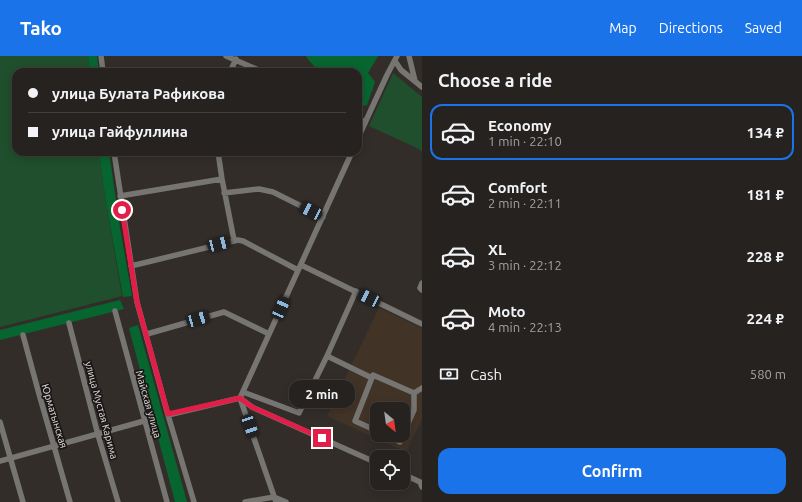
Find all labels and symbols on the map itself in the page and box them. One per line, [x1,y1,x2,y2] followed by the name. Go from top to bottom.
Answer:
[298,200,324,222] car
[113,201,131,219] route start
[206,235,232,253] car
[356,287,382,309] car
[271,295,291,321] car
[185,310,211,328] car
[83,360,120,460] street label: улица Мустая Карима
[134,369,163,439] street label: Майская улица
[289,380,355,408] callout: 2 min
[40,383,70,450] street label: Юрматынская
[370,402,410,442] north arrow
[240,413,260,439] car
[313,429,331,447] route end

